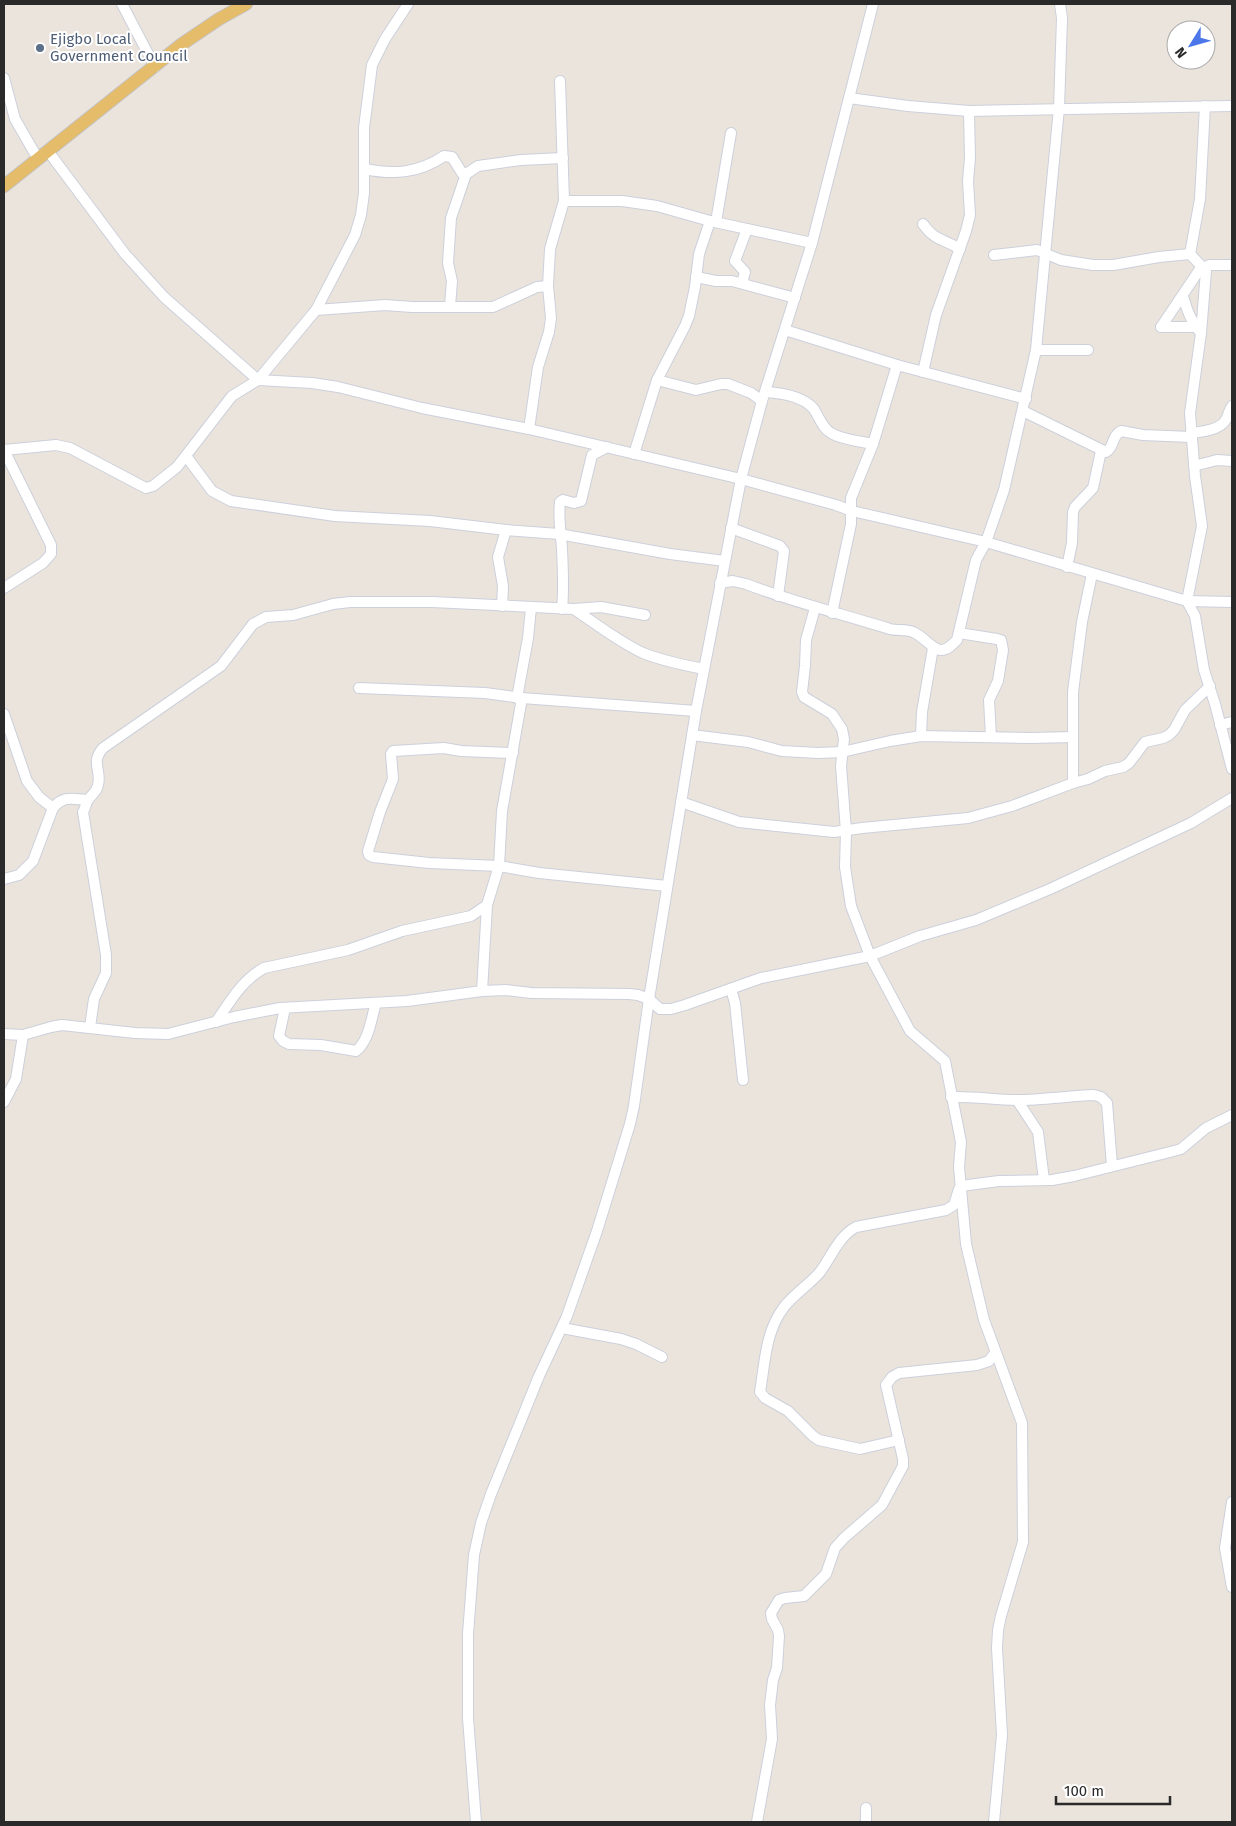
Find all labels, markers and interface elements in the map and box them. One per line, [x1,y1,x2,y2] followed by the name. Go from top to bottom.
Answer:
[1166,20,1216,70] north arrow
[50,30,188,65] place label: Ejigbo Local Government Council
[34,42,46,54] marker: Ejigbo Local Government Council
[1171,44,1191,61] text: N
[1056,1774,1170,1806] scale bar
[1064,1782,1104,1800] text: 100 m

